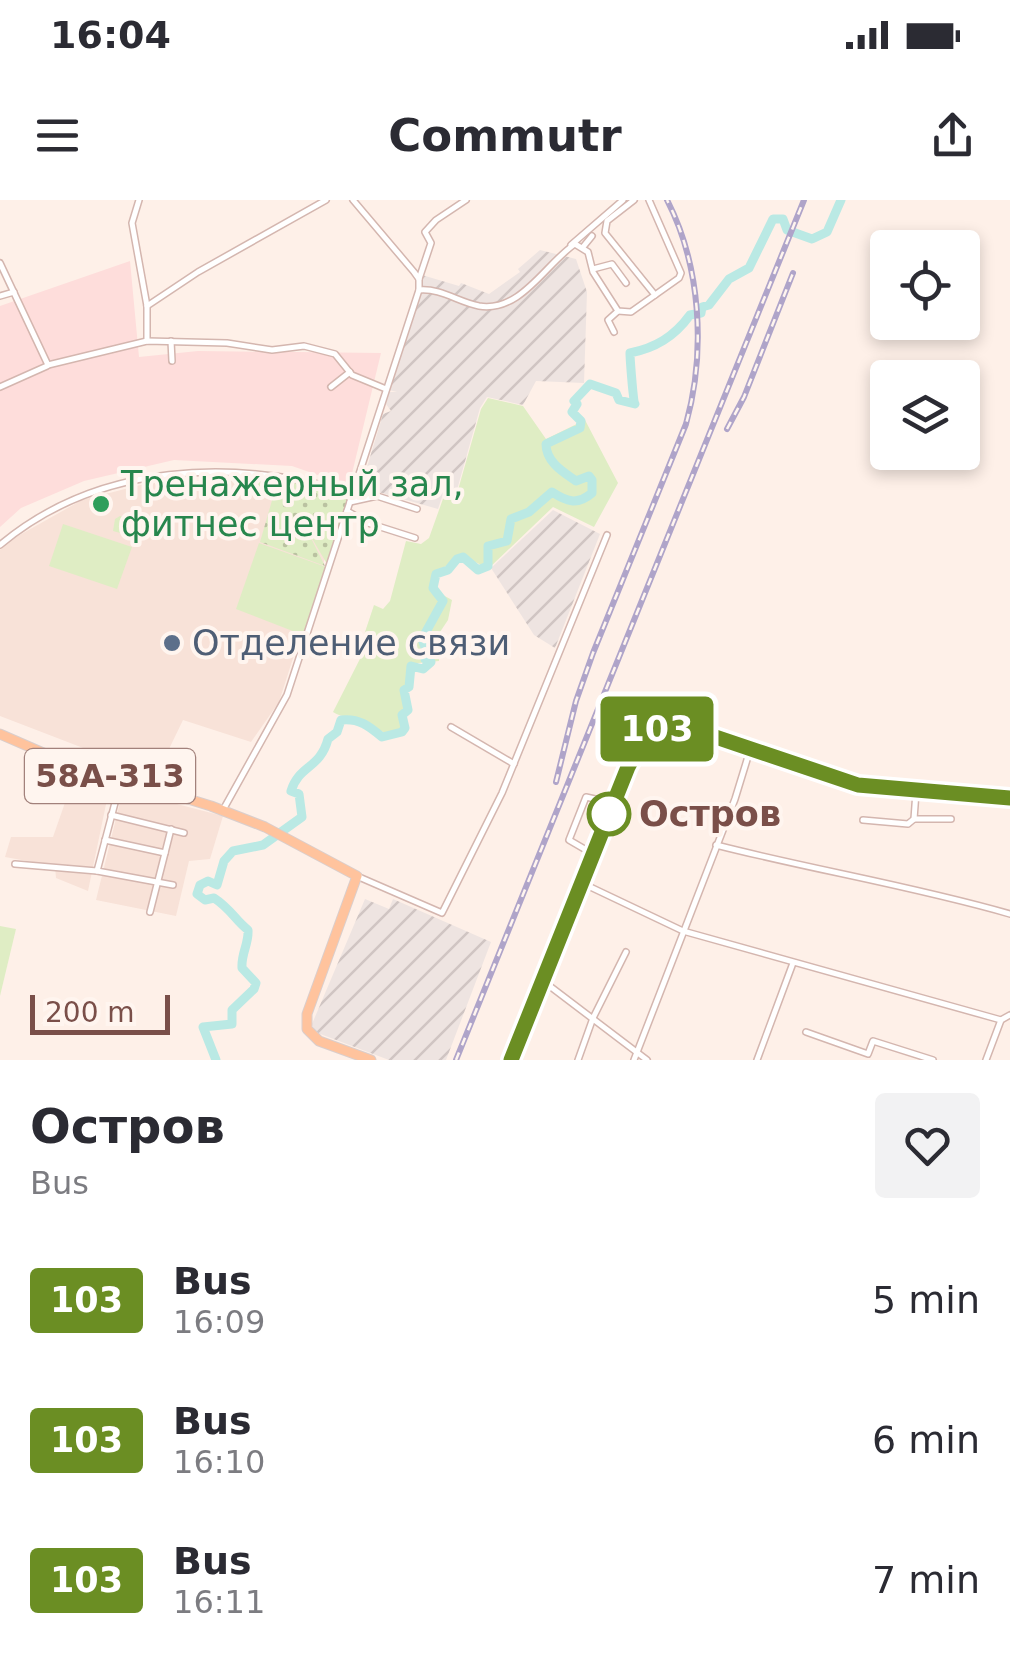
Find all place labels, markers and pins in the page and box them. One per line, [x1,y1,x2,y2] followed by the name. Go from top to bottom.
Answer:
[120,464,464,544] place label: Тренажерный зал, фитнес центр
[90,493,112,515] marker: Тренажерный зал, фитнес центр
[192,623,510,663] place label: Отделение связи
[161,632,183,654] marker: Отделение связи
[588,793,630,835] marker: Остров
[639,794,781,834] place label: Остров

